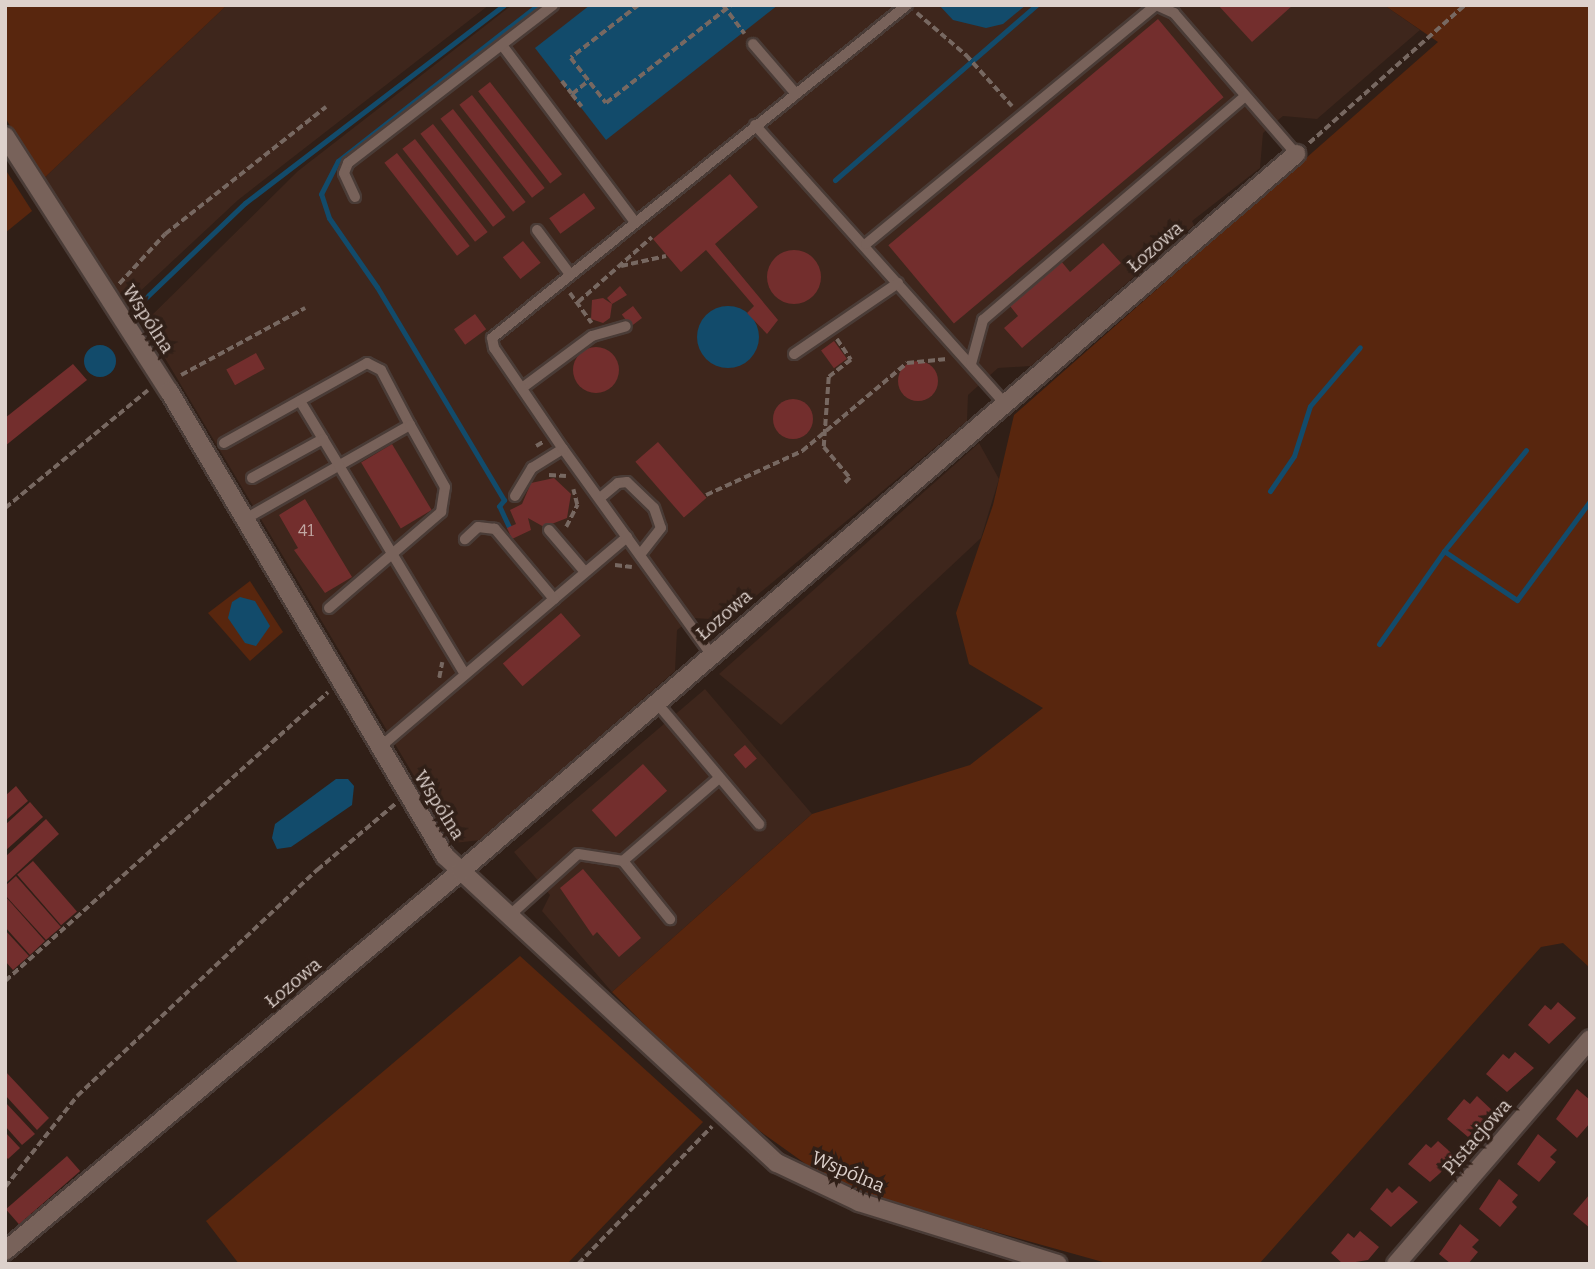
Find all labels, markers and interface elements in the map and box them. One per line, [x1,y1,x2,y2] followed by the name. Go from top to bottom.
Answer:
[1122,217,1188,277] street label: Łozowa
[117,280,179,358] street label: Wspólna
[298,521,314,541] house number: 41
[691,585,757,645] street label: Łozowa
[409,766,469,844] street label: Wspólna
[260,953,326,1013] street label: Łozowa
[1438,1094,1516,1180] street label: Pistacjowa
[808,1146,888,1198] street label: Wspólna

